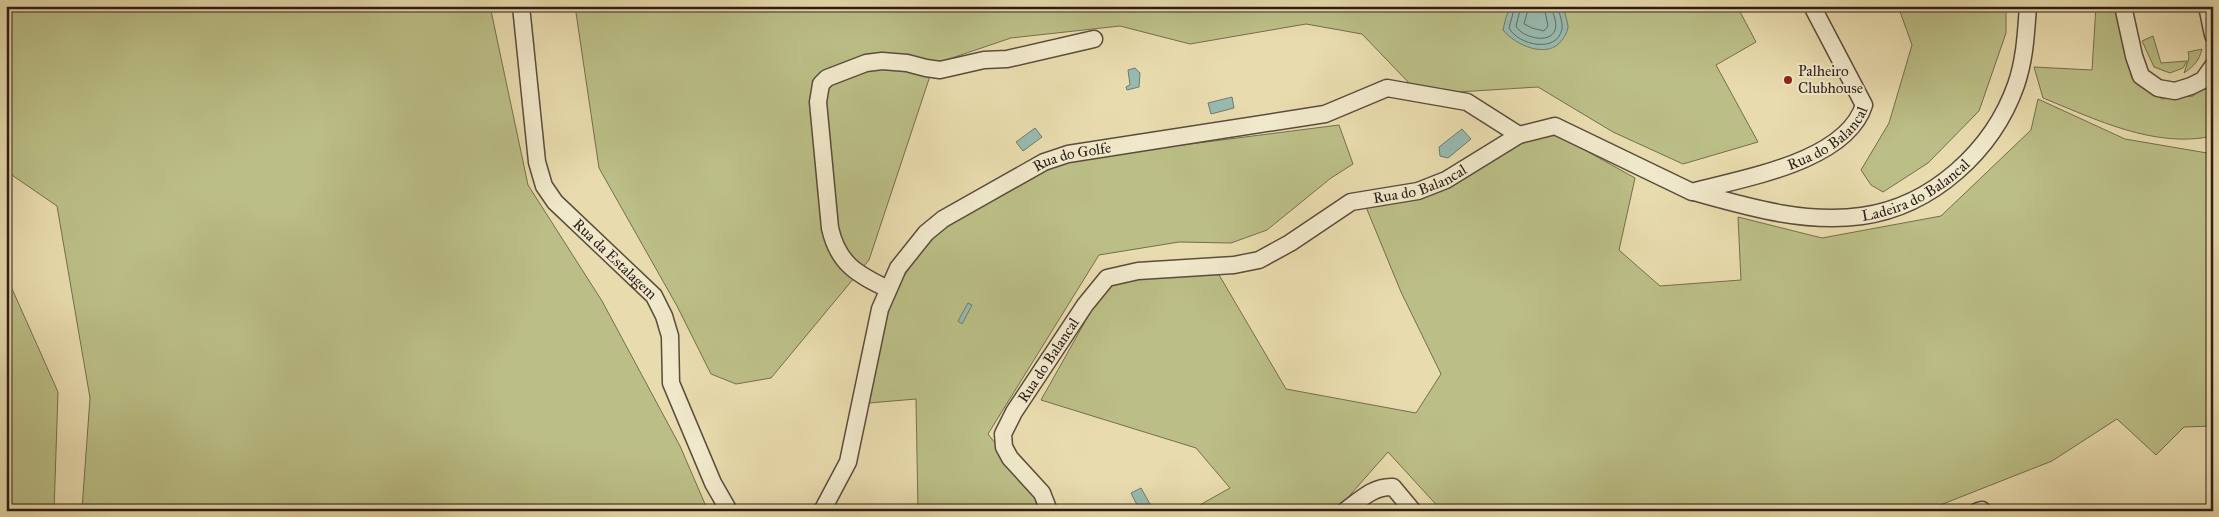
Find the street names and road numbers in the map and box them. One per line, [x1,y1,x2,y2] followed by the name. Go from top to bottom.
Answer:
[1785,103,1872,174] street label: Rua do Balancal
[1030,138,1112,176] street label: Rua do Golfe
[1860,155,1974,225] street label: Ladeira do Balancal
[1372,160,1471,207] street label: Rua do Balancal
[569,215,661,303] street label: Rua da Estalagem
[1014,314,1083,406] street label: Rua do Balancal

